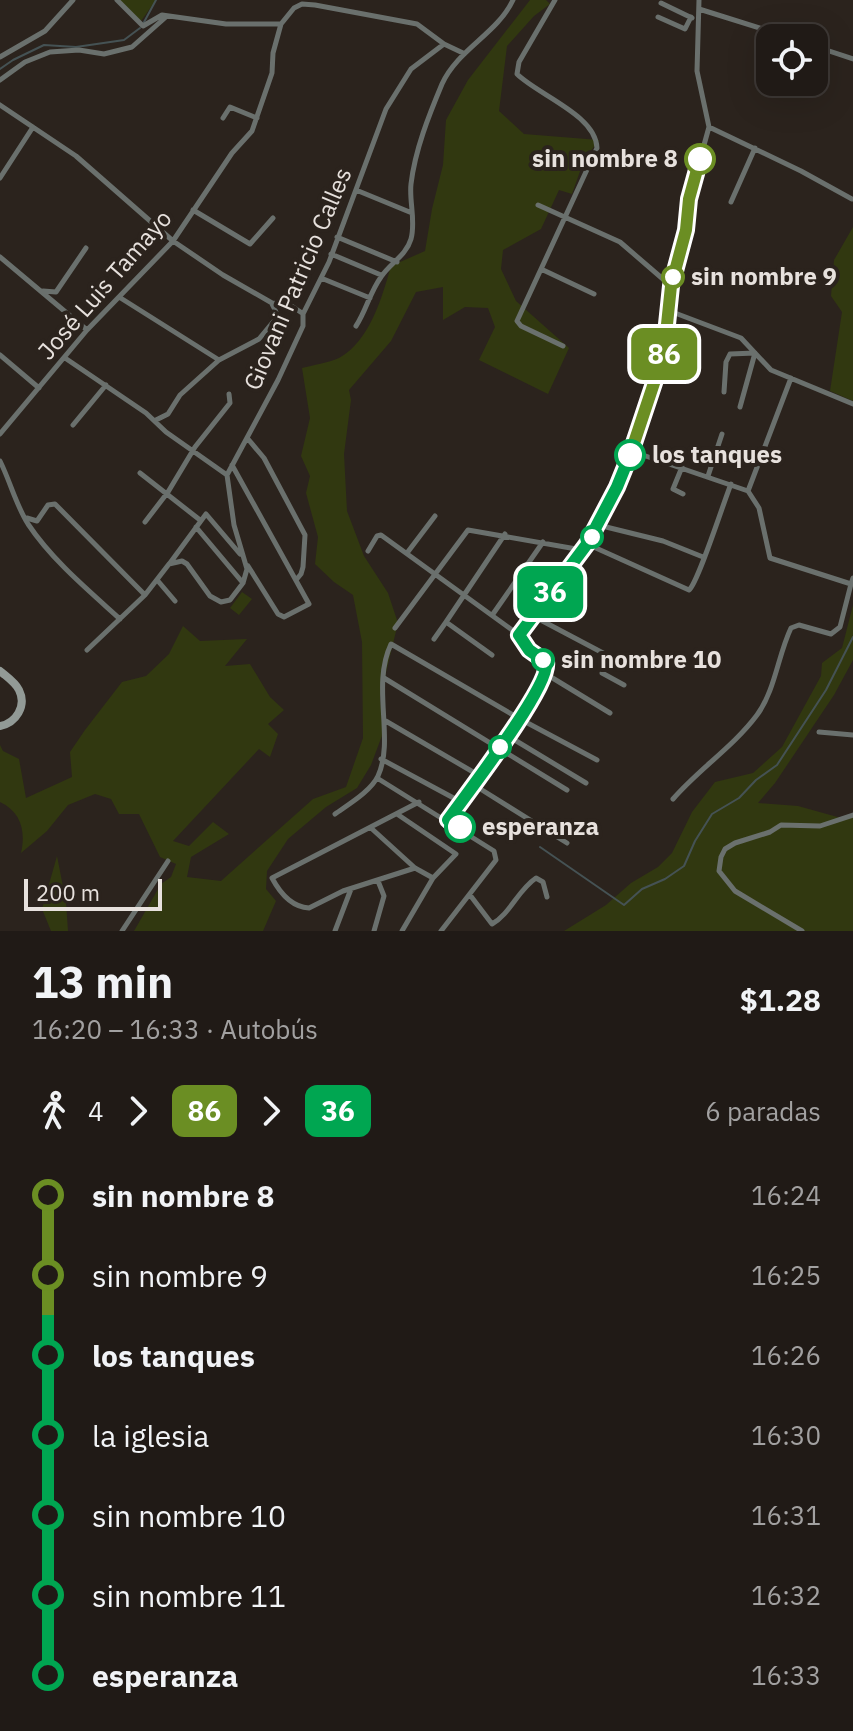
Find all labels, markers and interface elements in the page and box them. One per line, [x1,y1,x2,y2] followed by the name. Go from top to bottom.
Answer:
[756,24,828,96] map controls
[756,24,828,96] button: locate
[532,142,678,174] place label: sin nombre 8
[685,144,715,174] marker: sin nombre 8
[236,163,358,395] street label: Giovani Patricio Calles
[30,203,178,366] street label: José Luis Tamayo
[691,260,837,292] place label: sin nombre 9
[662,266,684,288] marker: sin nombre 9
[628,328,700,380] line badge: 86
[647,335,681,372] text: 86
[652,438,782,470] place label: los tanques
[615,440,645,470] marker: los tanques
[581,526,603,548] unlabelled marker
[514,566,586,618] line badge: 36
[533,573,567,610] text: 36
[561,643,721,675] place label: sin nombre 10
[532,649,554,671] marker: sin nombre 10
[489,736,511,758] unlabelled marker
[482,810,599,842] place label: esperanza
[445,812,475,842] marker: esperanza
[24,875,162,911] scale bar
[36,878,100,907] text: 200 m
[32,953,173,1010] text: 13 min
[740,980,821,1019] text: $1.28
[32,1012,318,1046] text: 16:20 – 16:33 · Autobús
[32,1089,76,1133] icon: walk
[116,1089,160,1133] icon: forward
[249,1089,293,1133] icon: forward
[188,1092,221,1129] text: 86
[321,1092,355,1129] text: 36
[88,1094,104,1128] text: 4
[705,1094,821,1128] text: 6 paradas
[92,1176,274,1215] text: sin nombre 8
[751,1178,821,1212] text: 16:24
[92,1256,268,1295] text: sin nombre 9
[751,1258,821,1292] text: 16:25
[92,1336,255,1375] text: los tanques
[751,1338,821,1372] text: 16:26
[92,1416,209,1455] text: la iglesia
[751,1418,821,1452] text: 16:30
[92,1496,286,1535] text: sin nombre 10
[751,1498,821,1532] text: 16:31
[92,1576,286,1615] text: sin nombre 11
[751,1578,821,1612] text: 16:32
[92,1656,238,1695] text: esperanza
[751,1658,821,1692] text: 16:33

